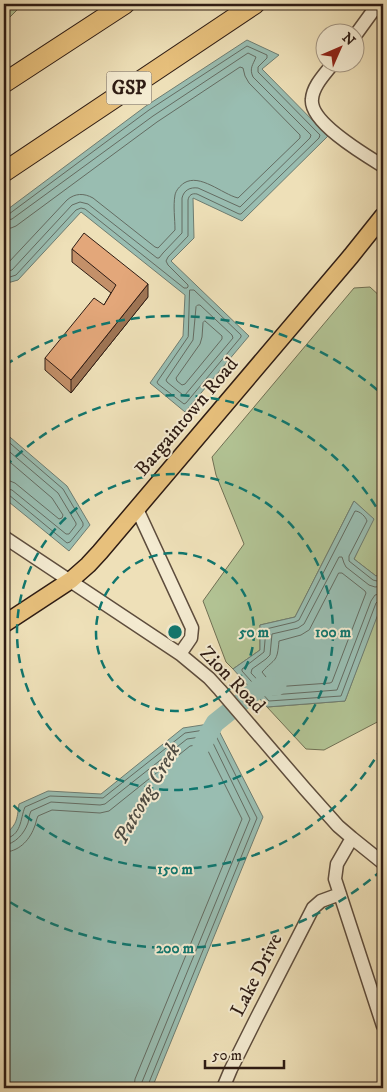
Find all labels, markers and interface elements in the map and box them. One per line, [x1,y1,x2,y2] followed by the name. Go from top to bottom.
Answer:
[314,22,364,72] north arrow
[338,29,359,50] text: N
[106,72,152,105] road number: GSP
[130,353,244,481] street label: Bargaintown Road
[166,623,184,641] centre of rings
[238,623,270,642] text: 50 m
[315,623,352,642] text: 100 m
[194,641,270,719] street label: Zion Road
[107,738,187,849] water label: Patcong Creek
[157,860,193,879] text: 150 m
[225,929,289,1021] street label: Lake Drive
[156,939,195,958] text: 200 m
[205,1037,283,1069] scale bar
[212,1046,242,1065] text: 50 m

